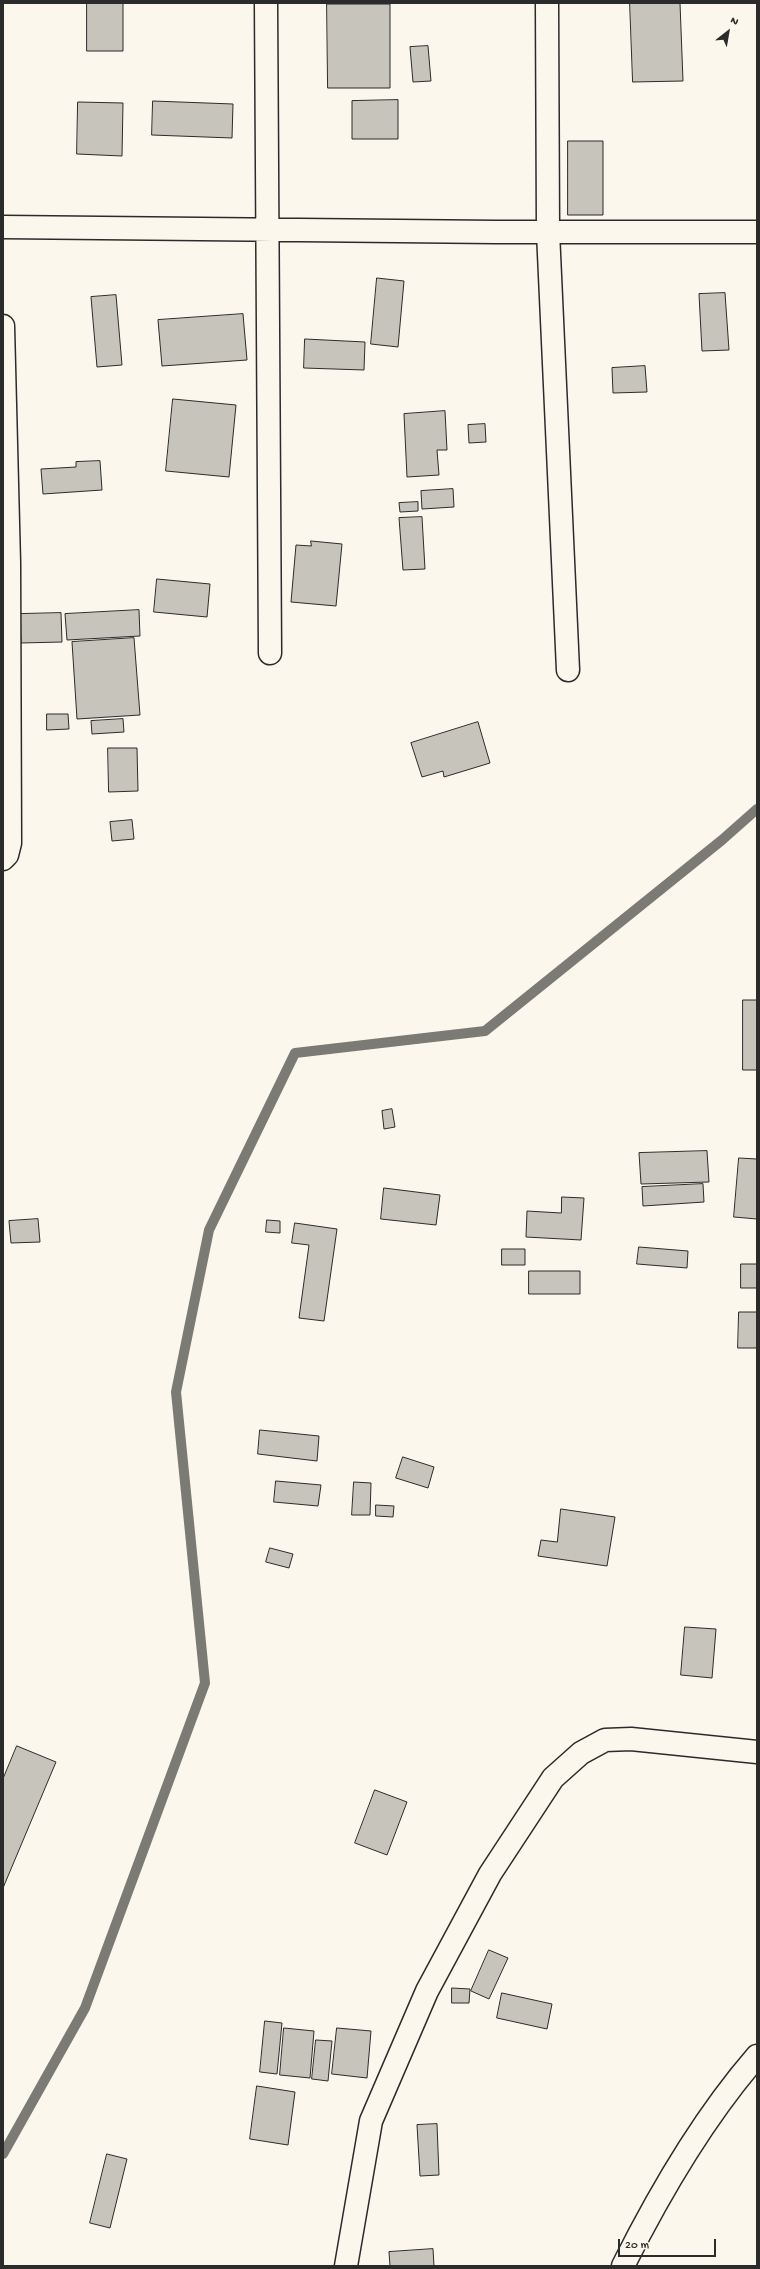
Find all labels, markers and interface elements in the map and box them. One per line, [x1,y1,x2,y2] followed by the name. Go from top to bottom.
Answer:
[708,12,748,52] north arrow
[728,15,740,29] text: N
[620,2231,718,2257] scale bar
[625,2239,649,2253] text: 20 m

